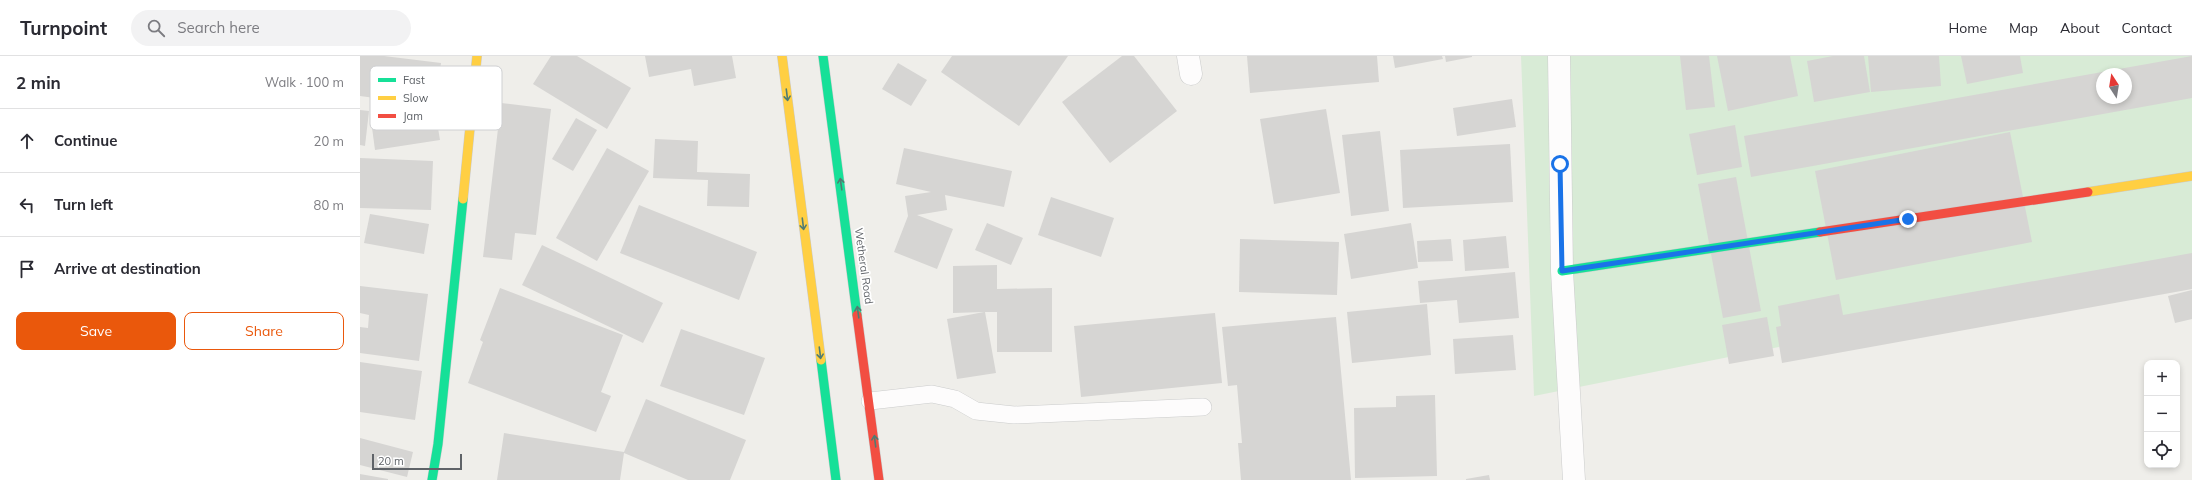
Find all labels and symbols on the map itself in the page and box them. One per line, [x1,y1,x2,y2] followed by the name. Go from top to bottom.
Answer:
[370,66,502,130] legend
[2096,68,2132,104] north arrow
[403,73,425,87] text: Fast
[783,88,791,101] one-way arrow
[403,91,429,105] text: Slow
[403,109,423,123] text: Jam
[1551,155,1569,173] route start
[837,177,844,190] one-way arrow
[1899,210,1917,228] route end
[799,217,807,230] one-way arrow
[852,227,876,305] street label: Wetheral Road
[854,306,862,319] one-way arrow
[816,346,823,359] one-way arrow
[871,435,879,448] one-way arrow
[372,452,462,471] scale bar

